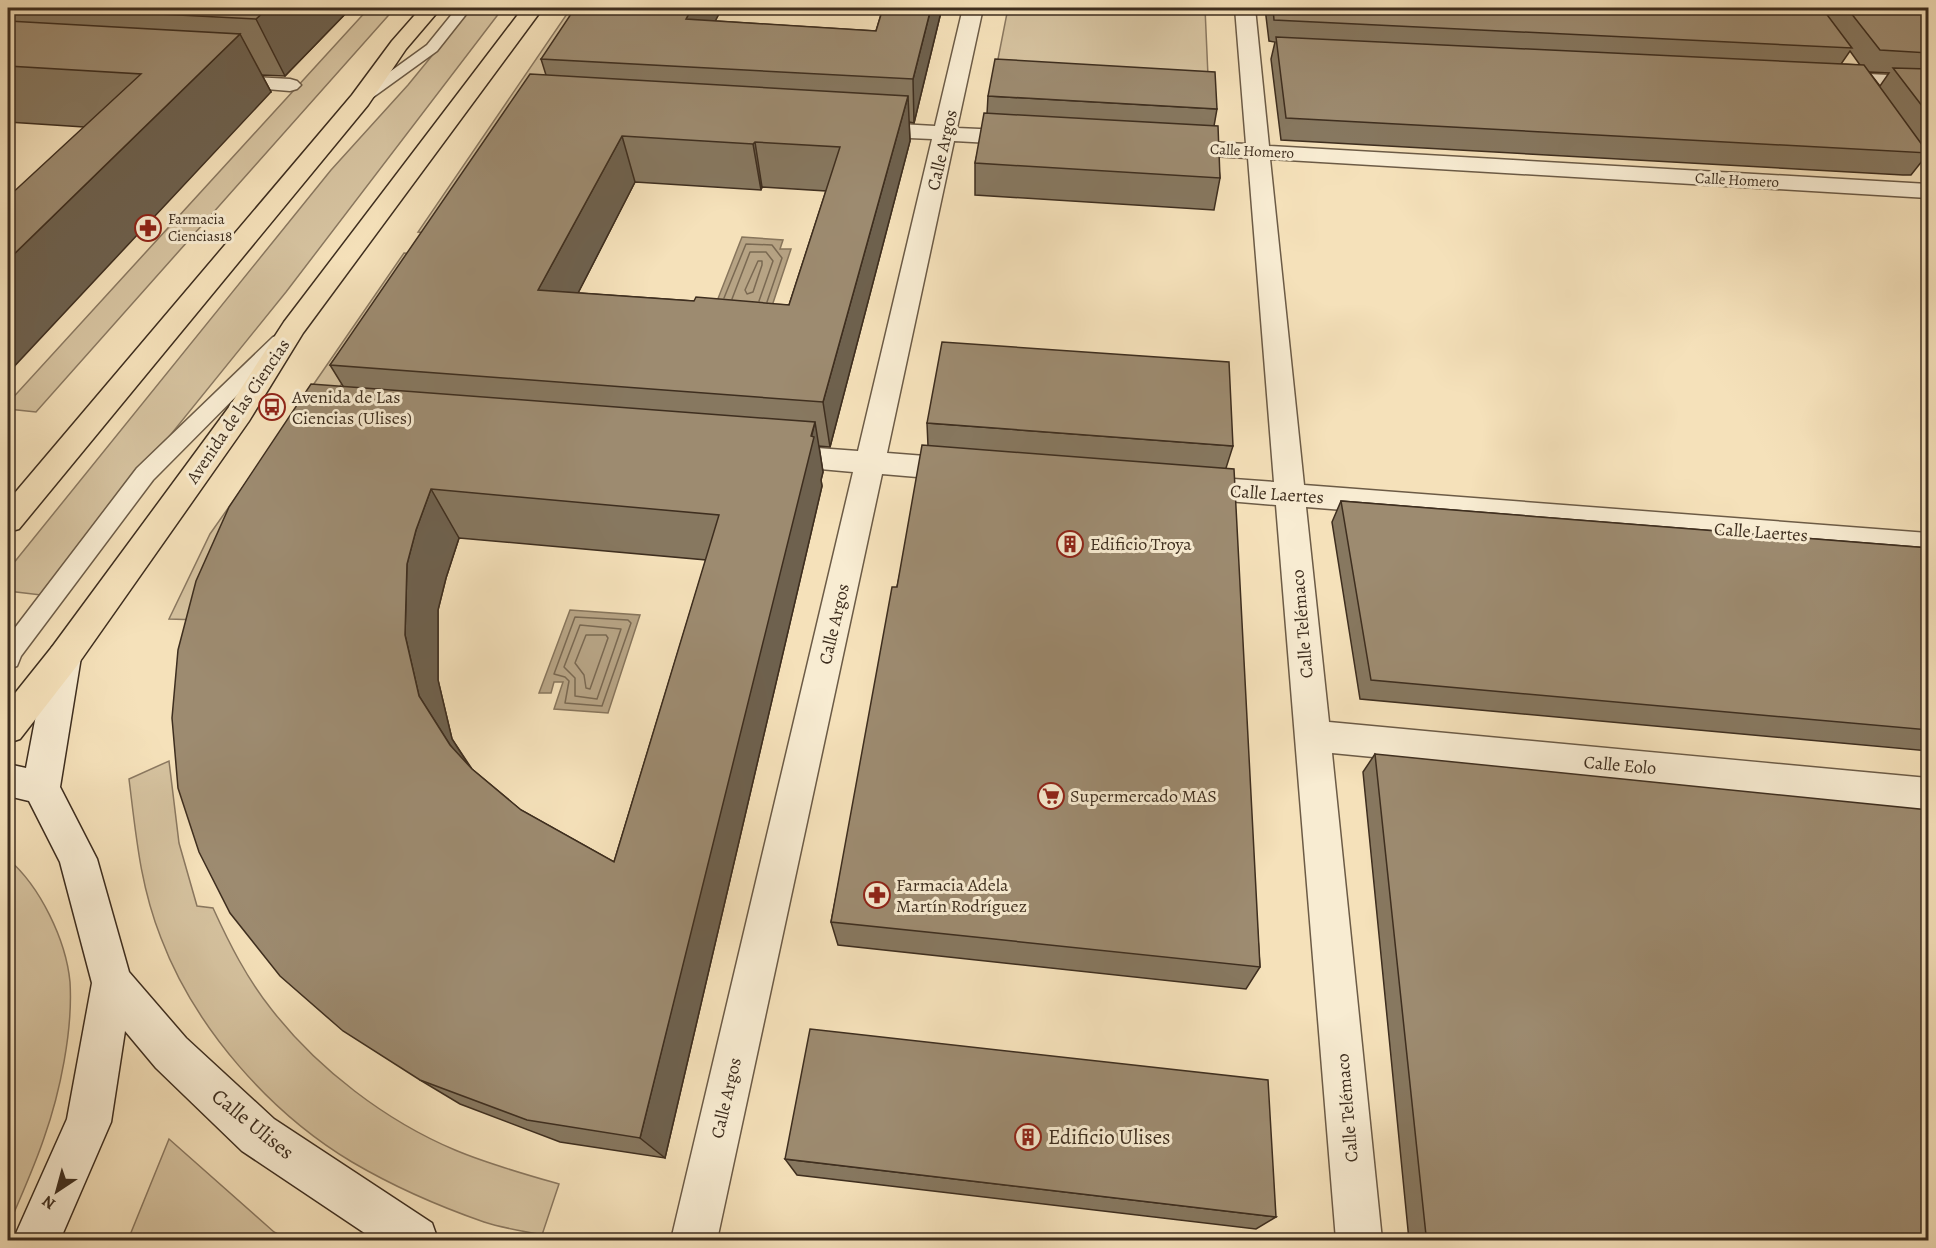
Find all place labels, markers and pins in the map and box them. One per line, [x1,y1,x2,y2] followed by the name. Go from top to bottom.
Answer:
[168,209,232,246] place label: Farmacia Ciencias18
[133,213,163,243] pharmacy icon: Farmacia Ciencias18
[291,385,412,430] place label: Avenida de Las Ciencias (Ulises)
[257,392,287,422] bus stop icon: Avenida de Las Ciencias (Ulises)
[1055,529,1085,559] building icon: Edificio Troya
[1090,532,1192,556] place label: Edificio Troya
[1036,781,1066,811] supermarket icon: Supermercado MAS
[1070,784,1217,808] place label: Supermercado MAS
[896,873,1027,918] place label: Farmacia Adela Martín Rodríguez
[862,880,892,910] pharmacy icon: Farmacia Adela Martín Rodríguez
[1013,1122,1043,1152] building icon: Edificio Ulises
[1048,1123,1171,1151] place label: Edificio Ulises

